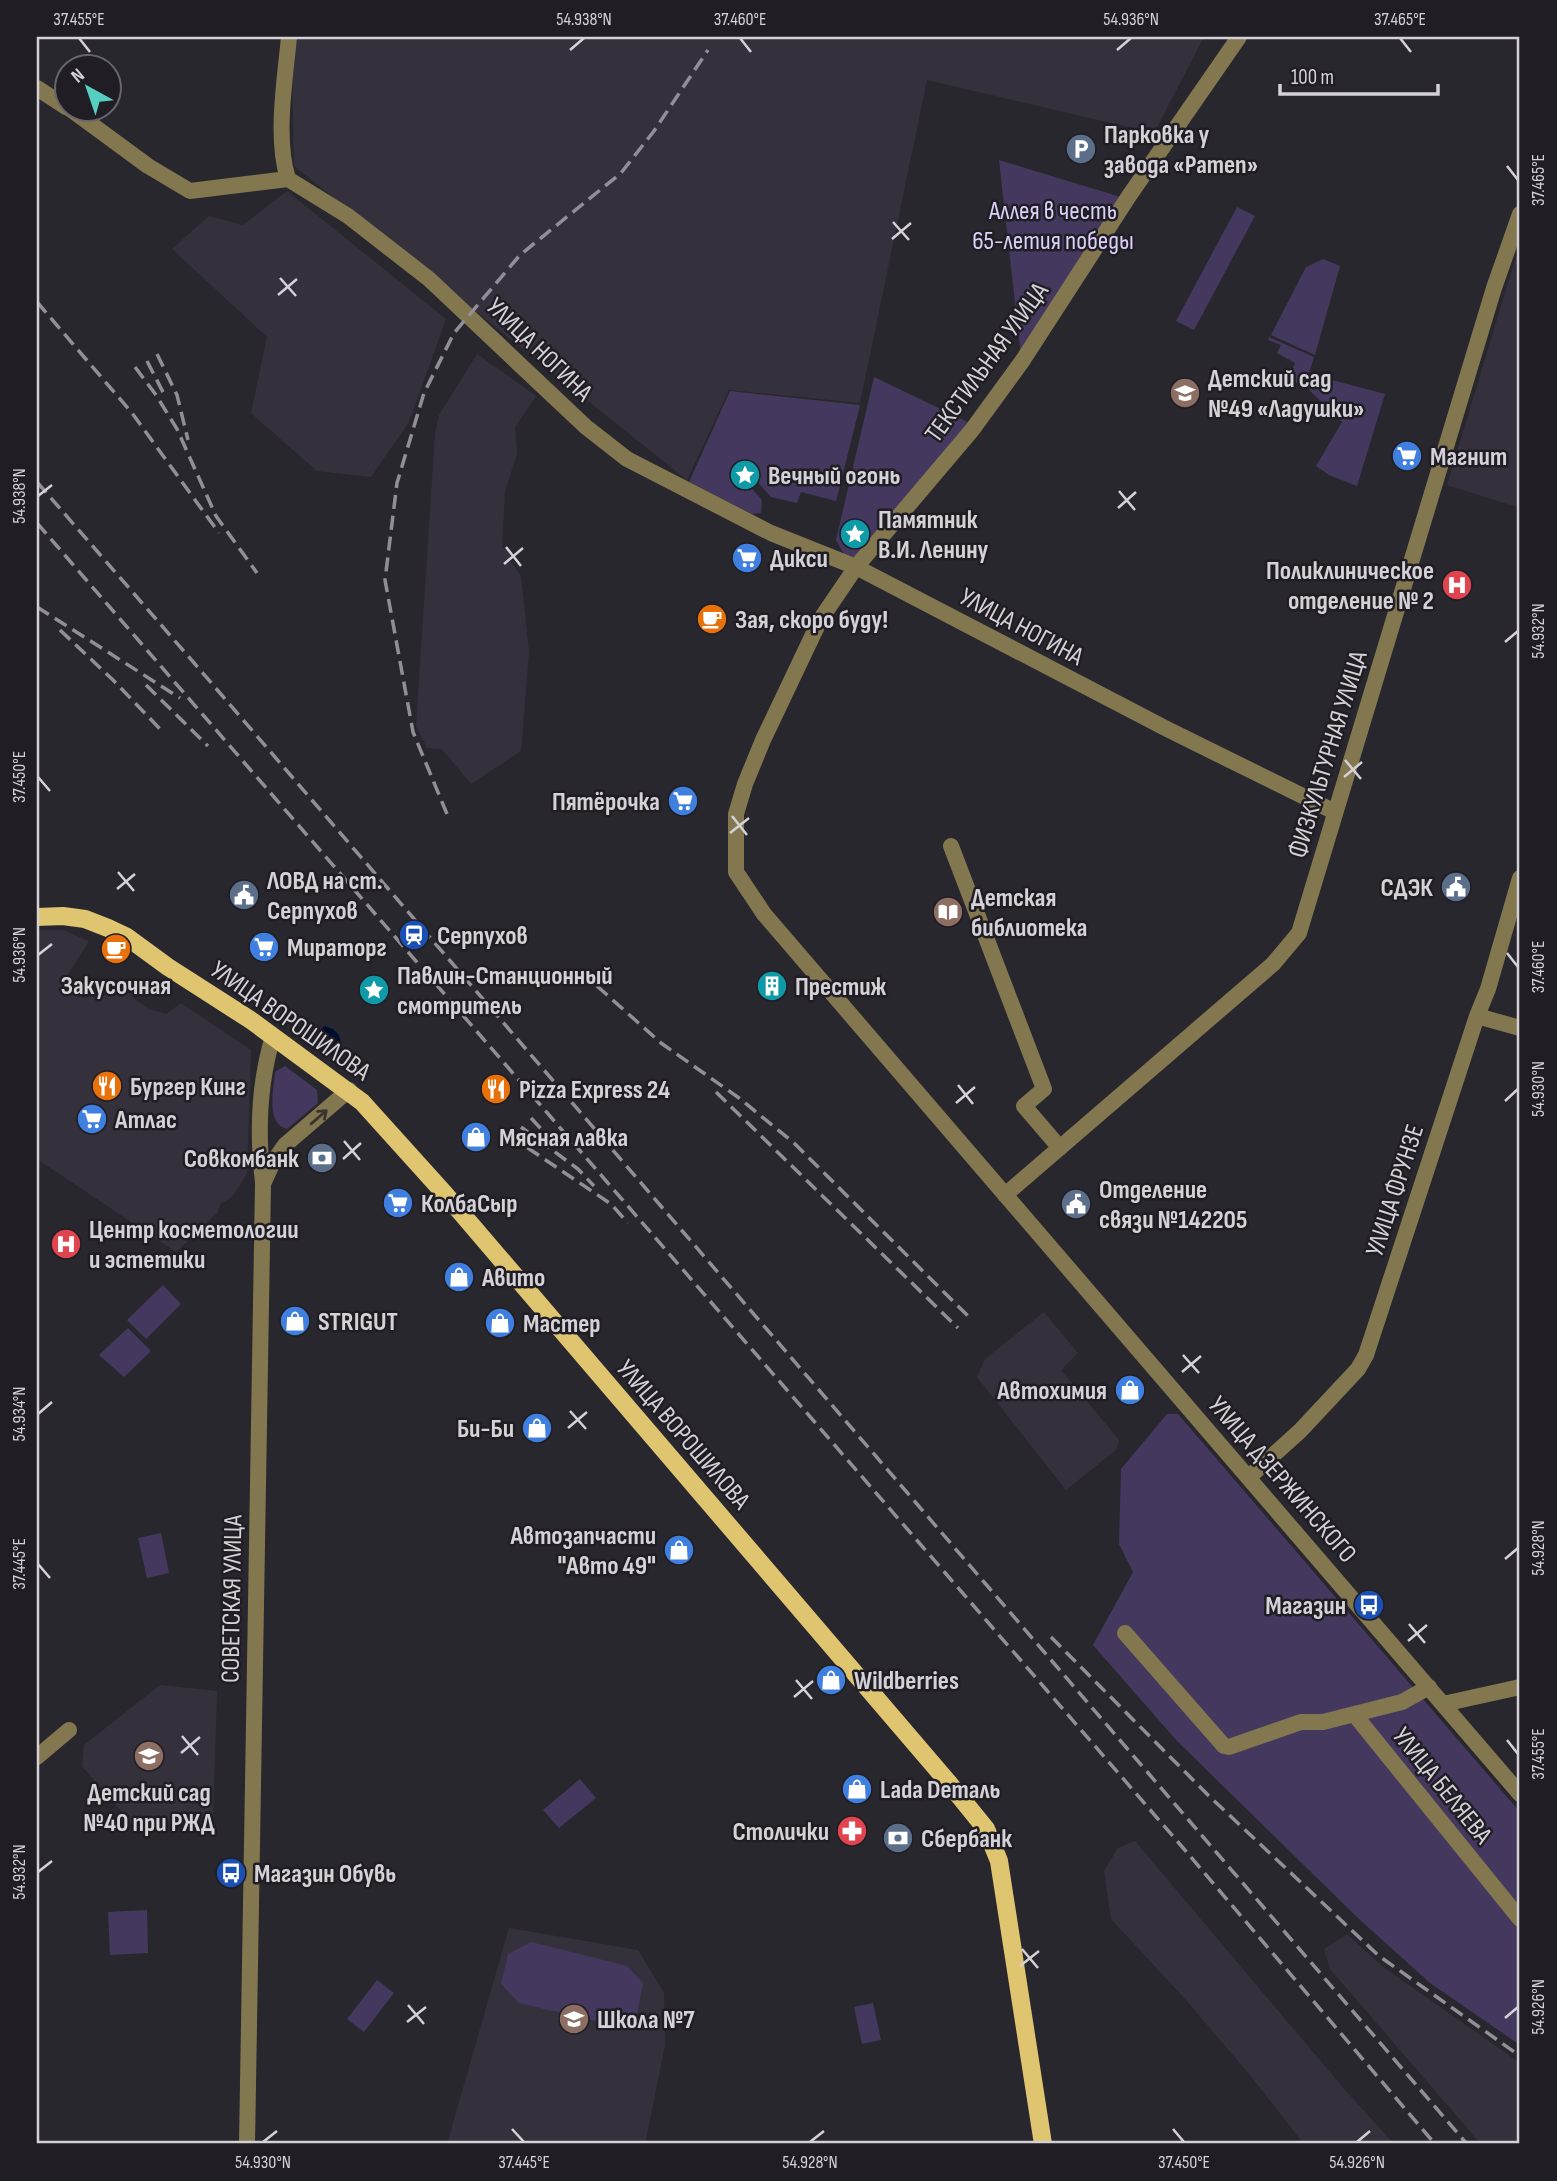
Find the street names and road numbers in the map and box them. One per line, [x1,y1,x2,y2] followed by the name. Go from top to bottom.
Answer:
[919,276,1056,449] street label: ТЕКСТИЛЬНАЯ УЛИЦА
[479,292,599,409] street label: УЛИЦА НОГИНА
[954,582,1089,673] street label: УЛИЦА НОГИНА
[1282,647,1375,862] street label: ФИЗКУЛЬТУРНАЯ УЛИЦА
[204,955,377,1088] street label: УЛИЦА ВОРОШИЛОВА
[1360,1121,1431,1260] street label: УЛИЦА ФРУНЗЕ
[609,1354,757,1517] street label: УЛИЦА ВОРОШИЛОВА
[1201,1390,1363,1569] street label: УЛИЦА ДЗЕРЖИНСКОГО
[216,1514,249,1683] street label: СОВЕТСКАЯ УЛИЦА
[1385,1721,1499,1851] street label: УЛИЦА БЕЛЯЕВА

